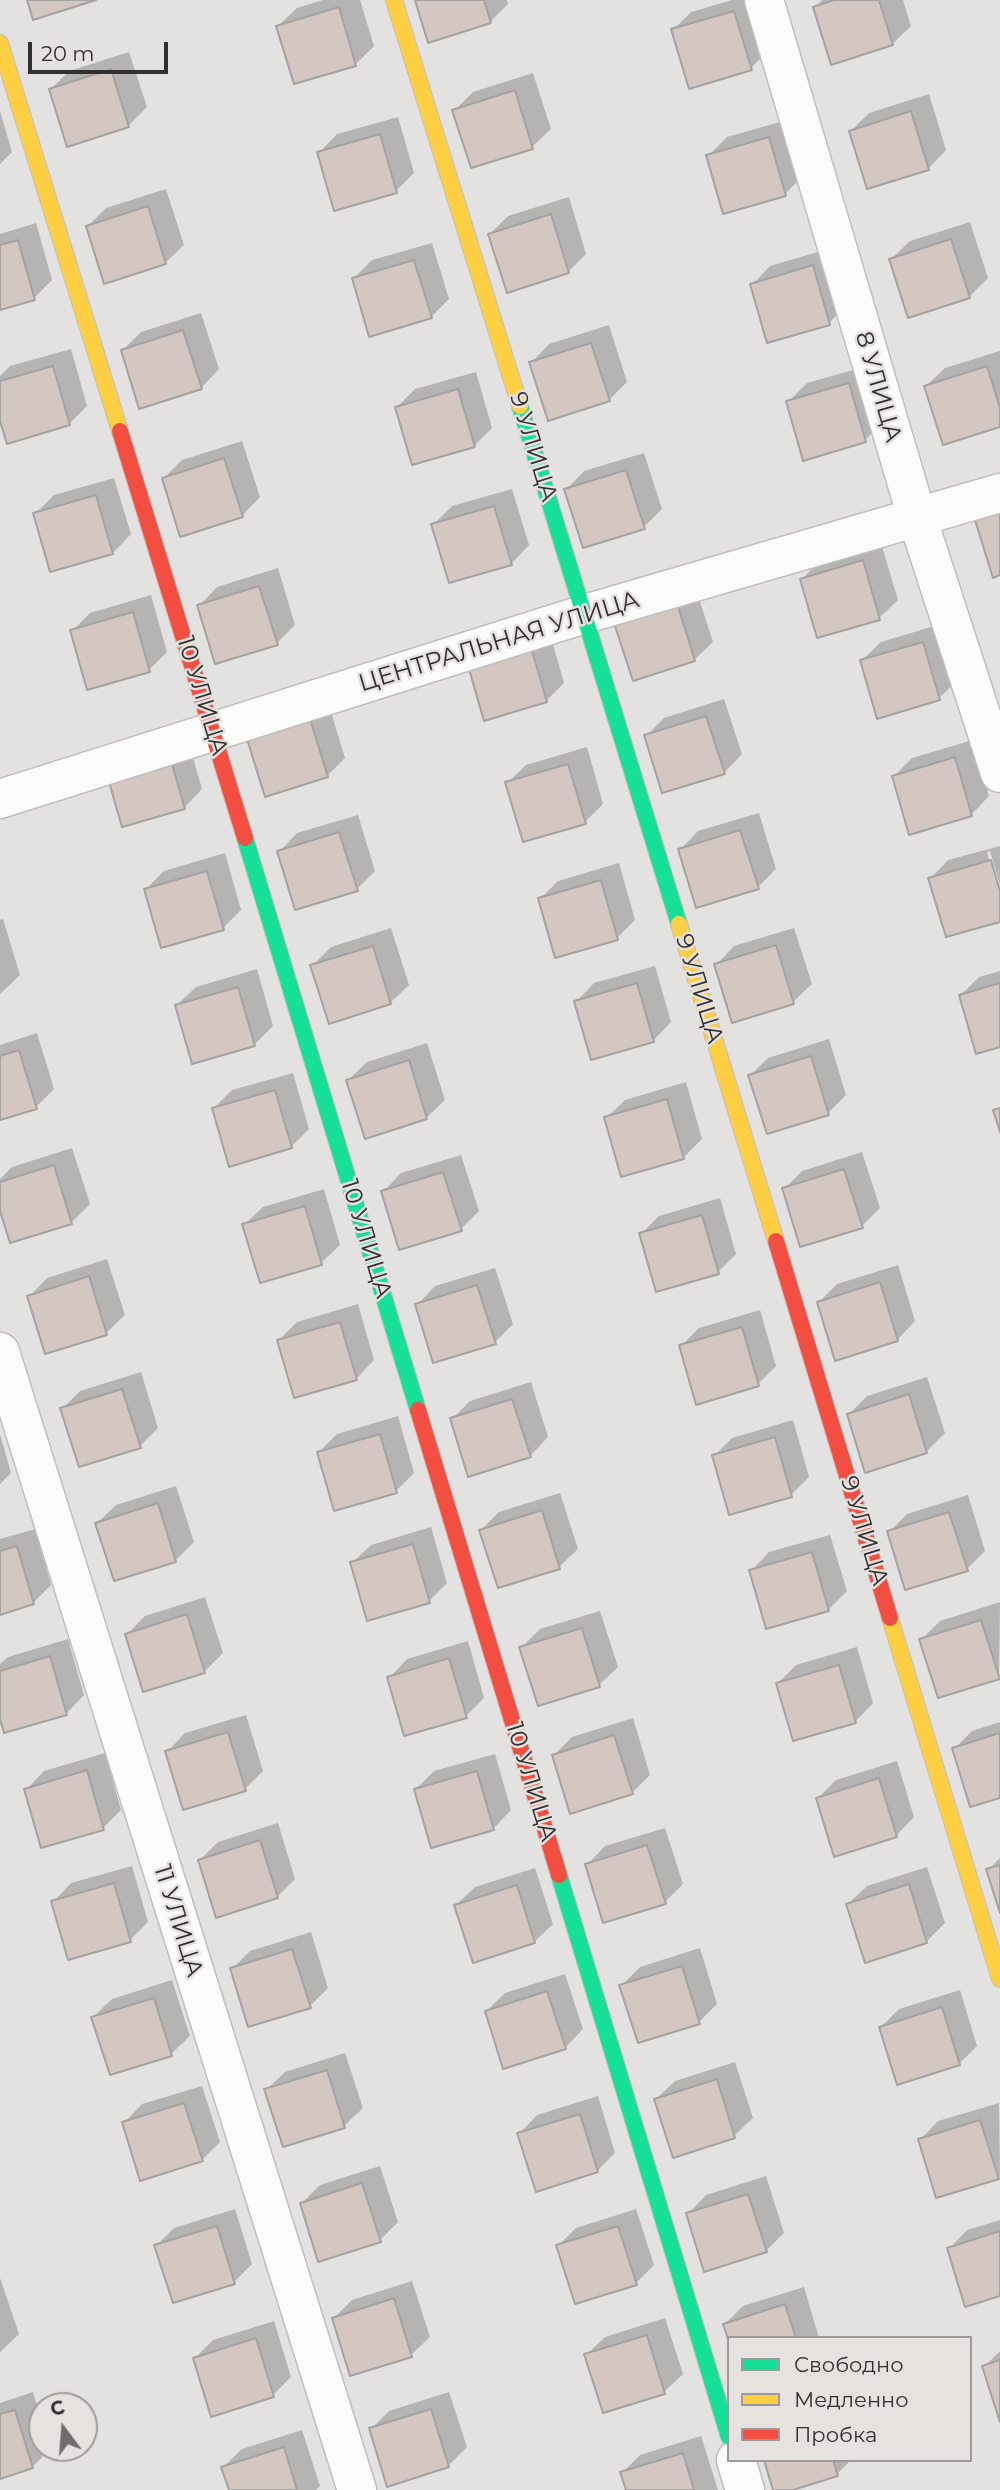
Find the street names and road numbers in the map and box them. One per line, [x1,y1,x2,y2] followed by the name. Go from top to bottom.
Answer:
[848,328,908,446] street label: 8 УЛИЦА
[503,389,563,505] street label: 9 УЛИЦА
[355,586,643,698] street label: ЦЕНТРАЛЬНАЯ УЛИЦА
[170,633,234,759] street label: 10 УЛИЦА
[669,931,729,1047] street label: 9 УЛИЦА
[334,1176,398,1302] street label: 10 УЛИЦА
[834,1473,894,1589] street label: 9 УЛИЦА
[499,1719,563,1845] street label: 10 УЛИЦА
[147,1861,209,1981] street label: 11 УЛИЦА

